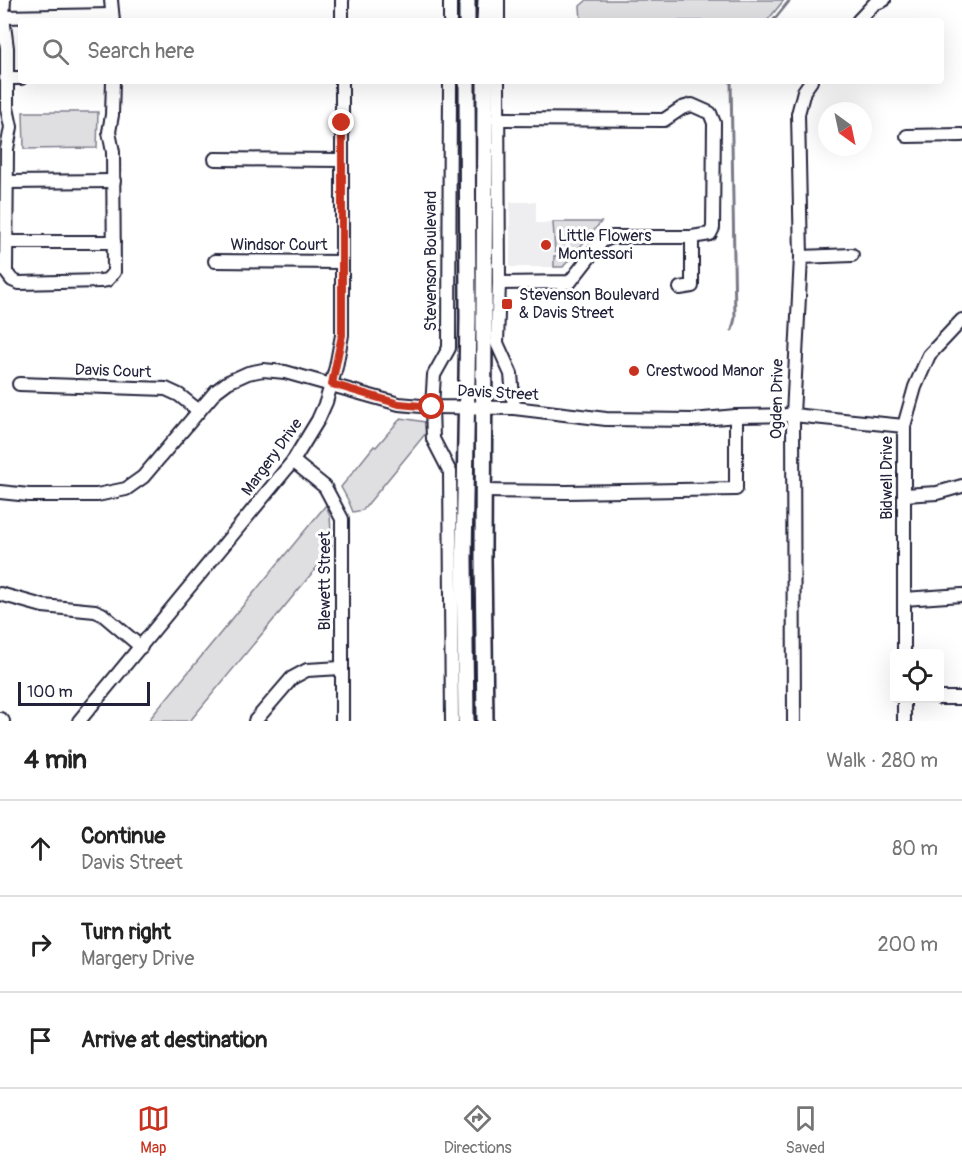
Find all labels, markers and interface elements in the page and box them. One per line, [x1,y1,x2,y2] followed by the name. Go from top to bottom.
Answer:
[18,18,944,84] search box
[39,35,72,68] icon: search
[87,37,194,65] text: Search here
[818,102,872,156] north arrow
[328,109,354,135] route end
[421,191,441,331] street label: Stevenson Boulevard
[558,226,651,264] place label: Little Flowers Montessori
[231,235,328,255] street label: Windsor Court
[539,238,553,252] marker: Little Flowers Montessori
[519,285,660,323] place label: Stevenson Boulevard & Davis Street
[500,297,514,311] marker: Stevenson Boulevard & Davis Street
[766,358,788,439] street label: Ogden Drive
[74,360,152,382] street label: Davis Court
[646,361,765,381] place label: Crestwood Manor
[627,364,641,378] marker: Crestwood Manor
[457,381,540,405] street label: Davis Street
[418,393,444,419] route start
[237,414,307,500] street label: Margery Drive
[877,436,897,520] street label: Bidwell Drive
[315,531,335,631] street label: Blewett Street
[890,649,944,703] map controls
[890,649,944,703] button: locate
[18,679,150,706] scale bar
[27,682,73,702] text: 100 m
[24,744,87,776] text: 4 min
[826,748,938,773] text: Walk · 280 m
[81,822,165,850] text: Continue
[24,832,57,865] icon: ahead
[892,836,938,861] text: 80 m
[81,850,183,875] text: Davis Street
[81,918,171,946] text: Turn right
[24,928,57,961] icon: right
[877,932,938,957] text: 200 m
[81,946,194,971] text: Margery Drive
[24,1024,57,1057] icon: arrive
[81,1026,267,1054] text: Arrive at destination
[137,1102,170,1158] tab: Map
[444,1102,512,1158] tab: Directions
[785,1102,825,1158] tab: Saved

